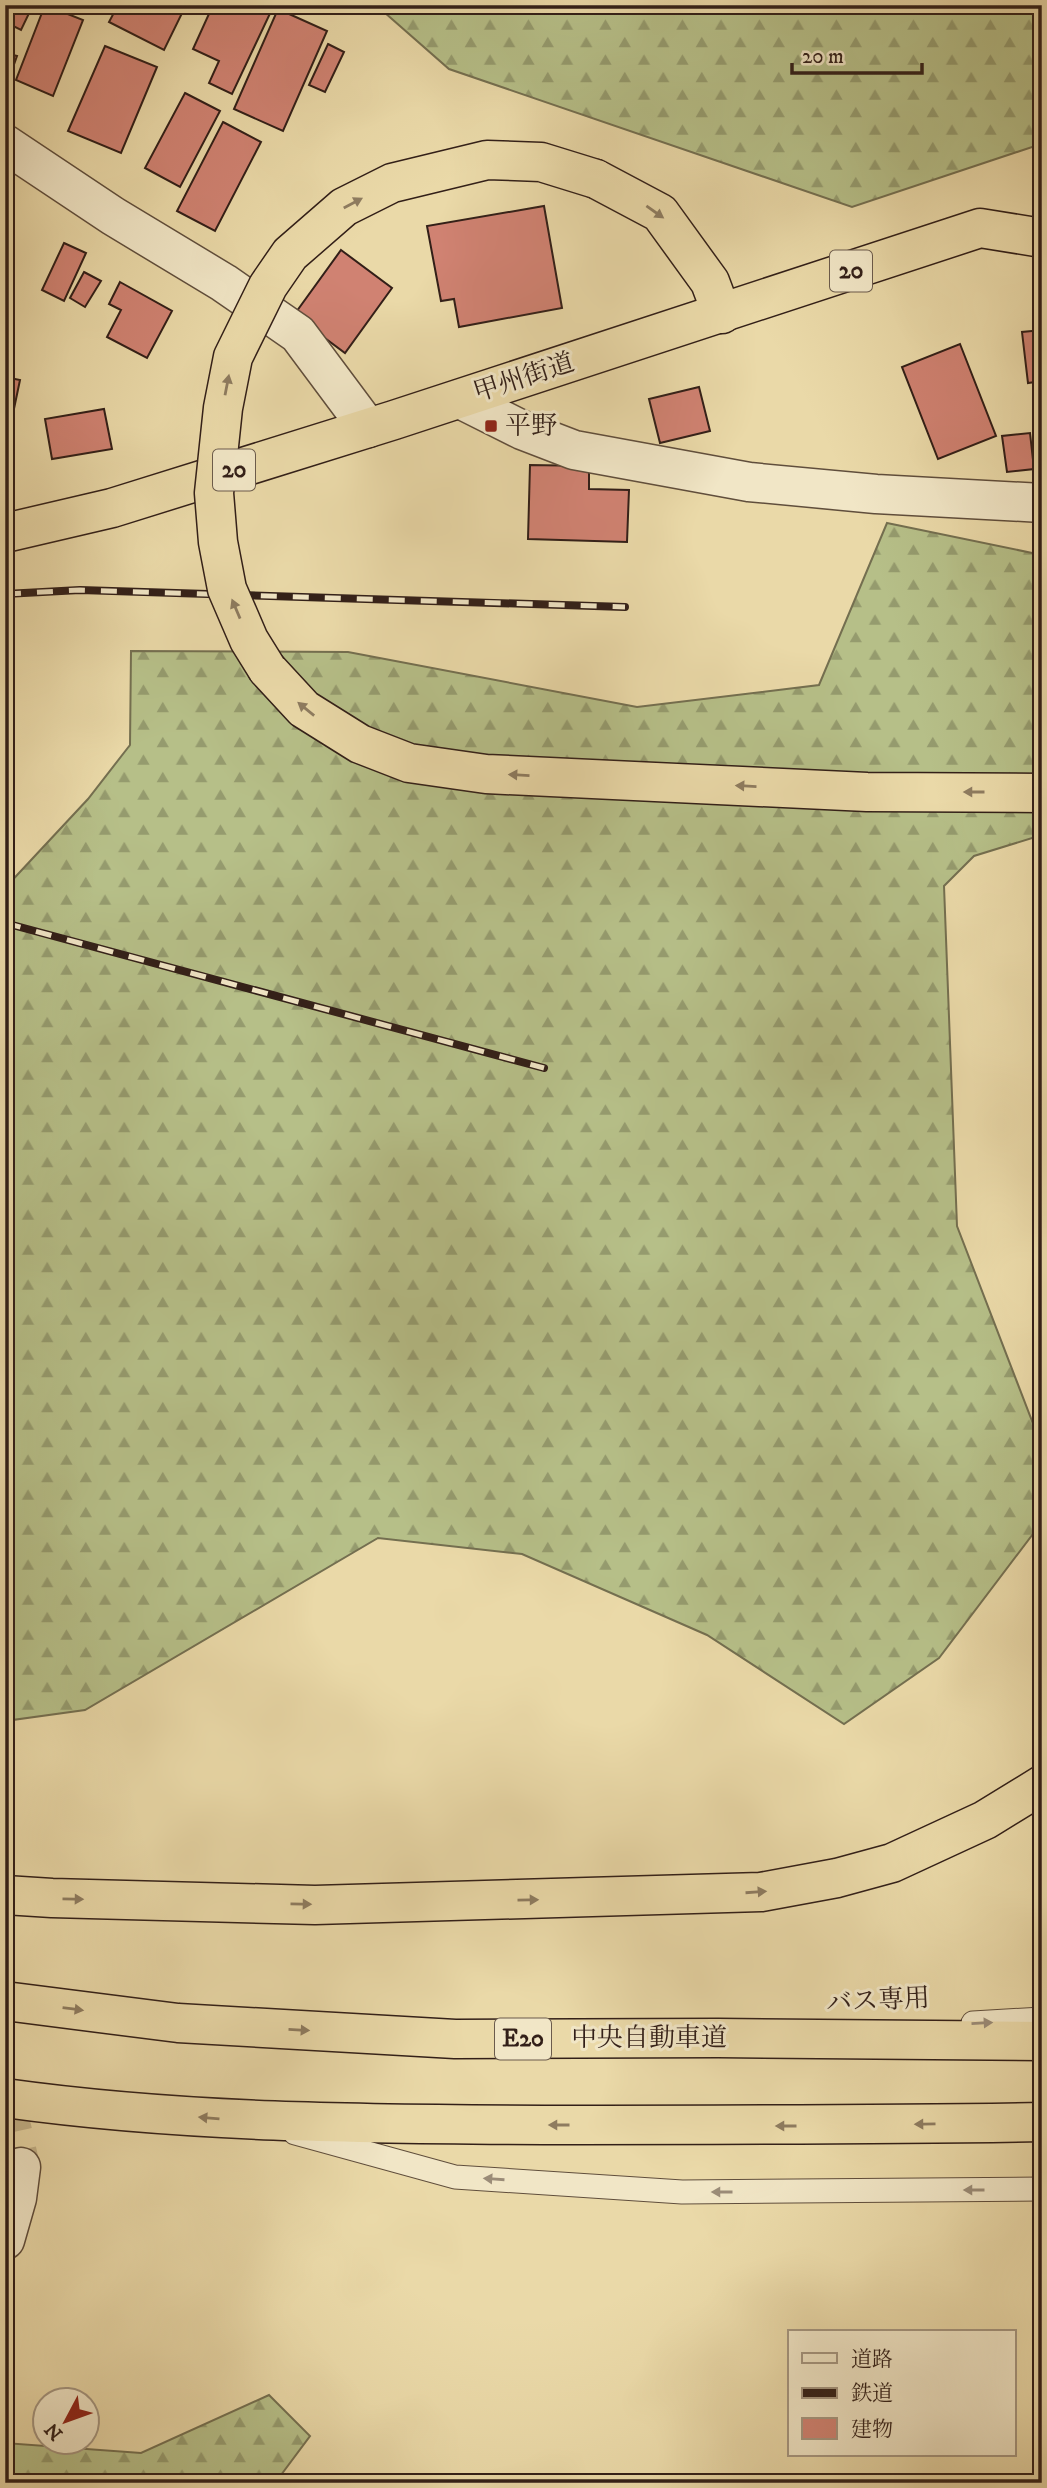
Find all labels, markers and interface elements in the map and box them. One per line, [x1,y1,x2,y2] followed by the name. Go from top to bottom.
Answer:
[792,32,921,76] scale bar
[802,44,844,70] text: 20 m
[343,198,363,210] one-way arrow
[646,205,664,219] one-way arrow
[830,250,872,292] road number: 20
[469,346,579,410] street label: 甲州街道
[222,374,233,396] one-way arrow
[505,410,557,443] place label: 平野
[483,418,499,434] marker: 平野
[213,449,255,490] road number: 20
[230,598,241,619] one-way arrow
[298,701,316,716] one-way arrow
[508,770,530,781] one-way arrow
[735,780,757,791] one-way arrow
[962,786,984,798] one-way arrow
[745,1886,767,1897] one-way arrow
[63,1893,85,1904] one-way arrow
[517,1894,539,1906] one-way arrow
[290,1899,312,1910] one-way arrow
[825,1982,931,2020] street label: バス専用
[62,2004,84,2015] one-way arrow
[971,2017,993,2028] one-way arrow
[495,2018,551,2060] road number: E20
[571,2022,727,2055] street label: 中央自動車道
[289,2024,311,2035] one-way arrow
[198,2112,220,2123] one-way arrow
[547,2119,569,2131] one-way arrow
[913,2119,935,2130] one-way arrow
[775,2120,797,2132] one-way arrow
[483,2174,505,2185] one-way arrow
[962,2184,984,2196] one-way arrow
[710,2186,732,2198] one-way arrow
[788,2330,1016,2456] legend
[851,2347,893,2373] text: 道路
[851,2381,893,2407] text: 鉄道
[32,2386,102,2456] north arrow
[40,2417,68,2445] text: N
[851,2417,893,2443] text: 建物

